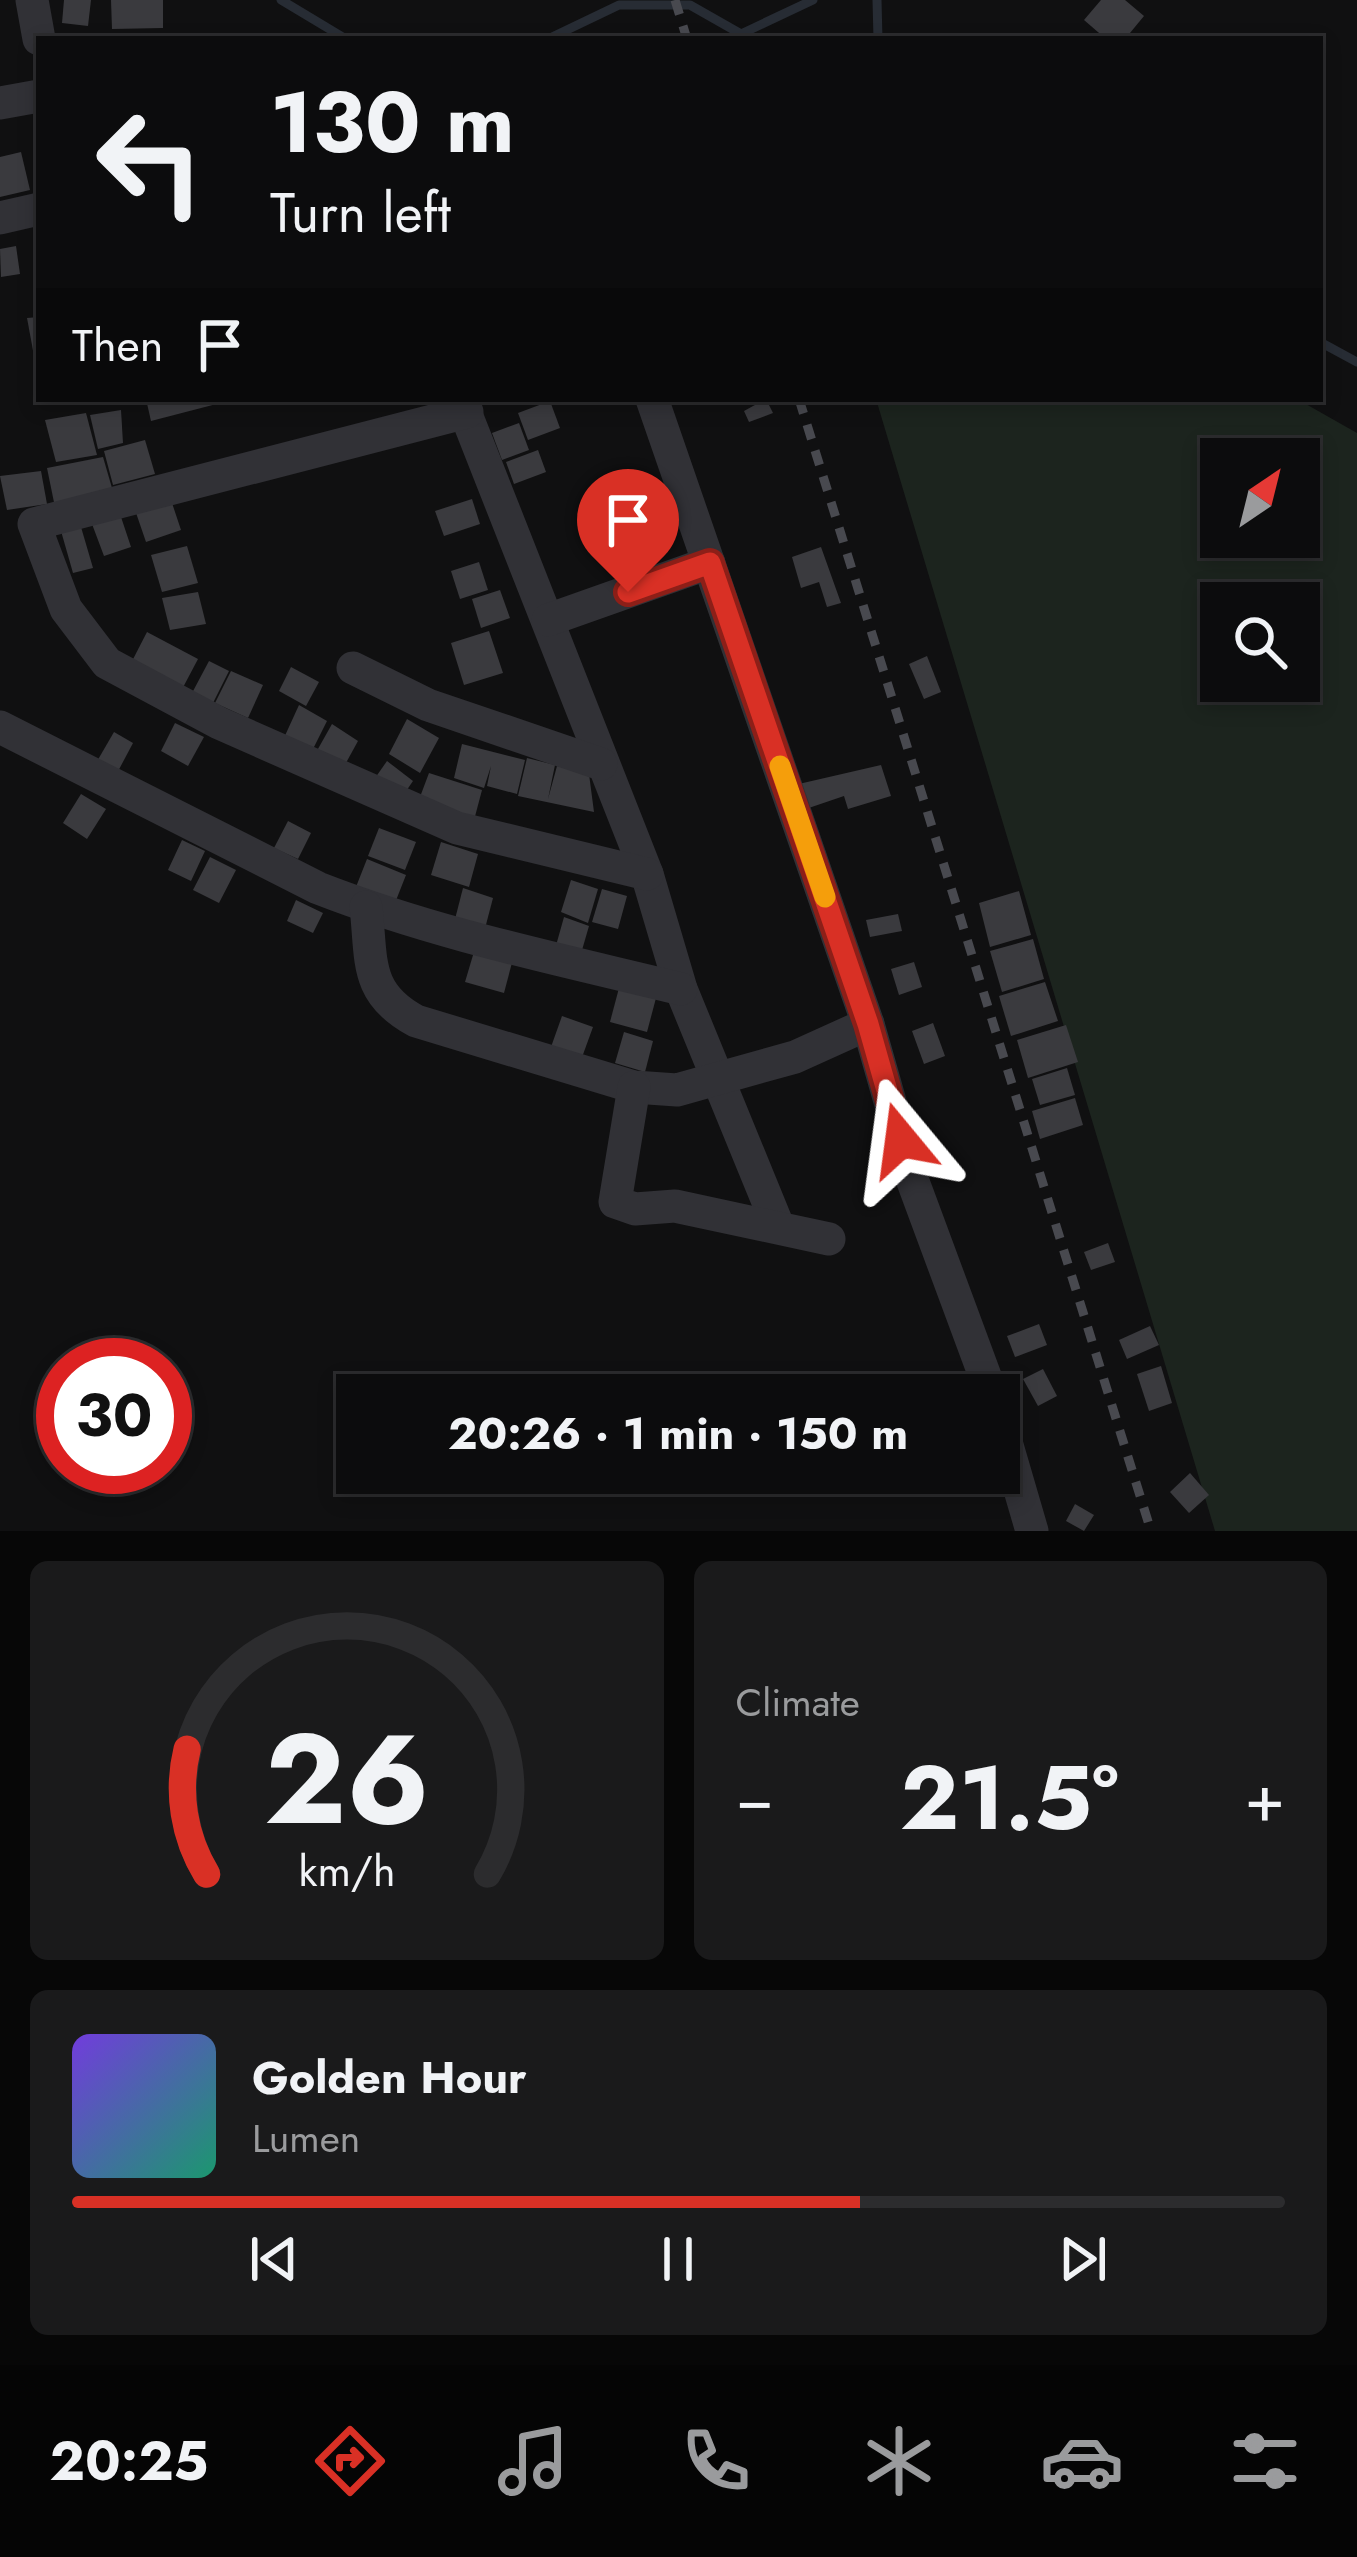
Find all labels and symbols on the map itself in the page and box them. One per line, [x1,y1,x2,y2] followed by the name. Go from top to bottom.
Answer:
[1200,438,1320,558] north arrow
[577,469,679,592] pin
[838,1077,964,1203] position arrow
[36,1338,192,1494] speed limit sign: 30

